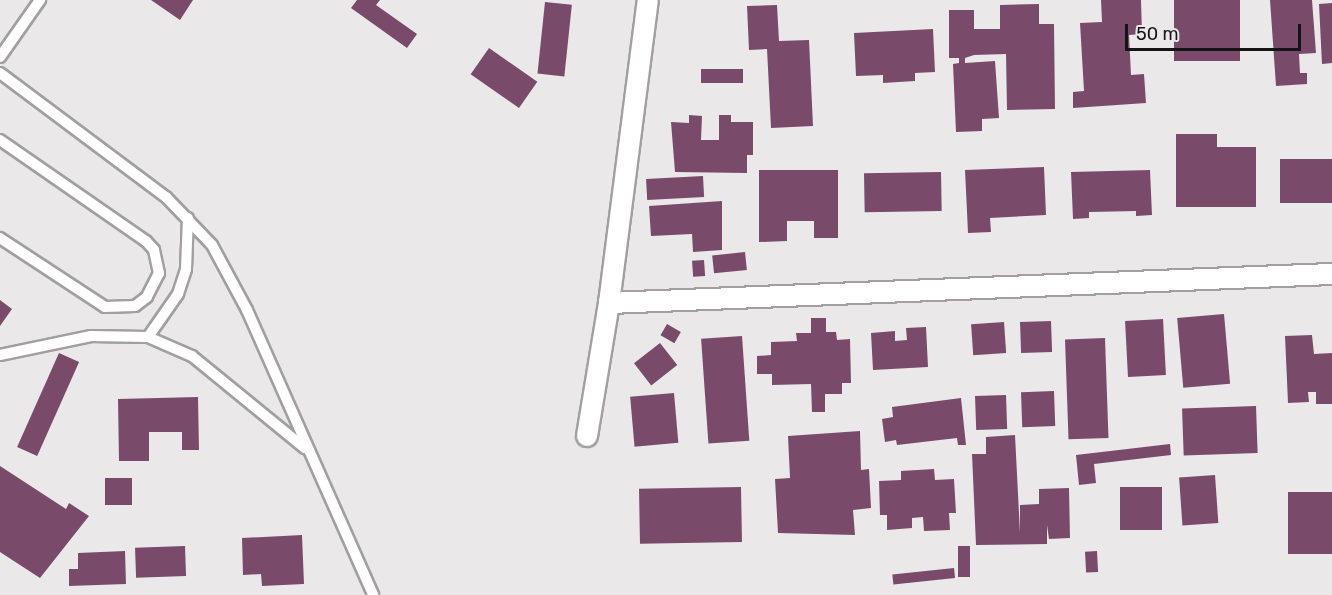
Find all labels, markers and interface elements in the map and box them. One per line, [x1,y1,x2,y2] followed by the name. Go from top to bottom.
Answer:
[1128,12,1304,50] scale bar
[1136,23,1179,45] text: 50 m

